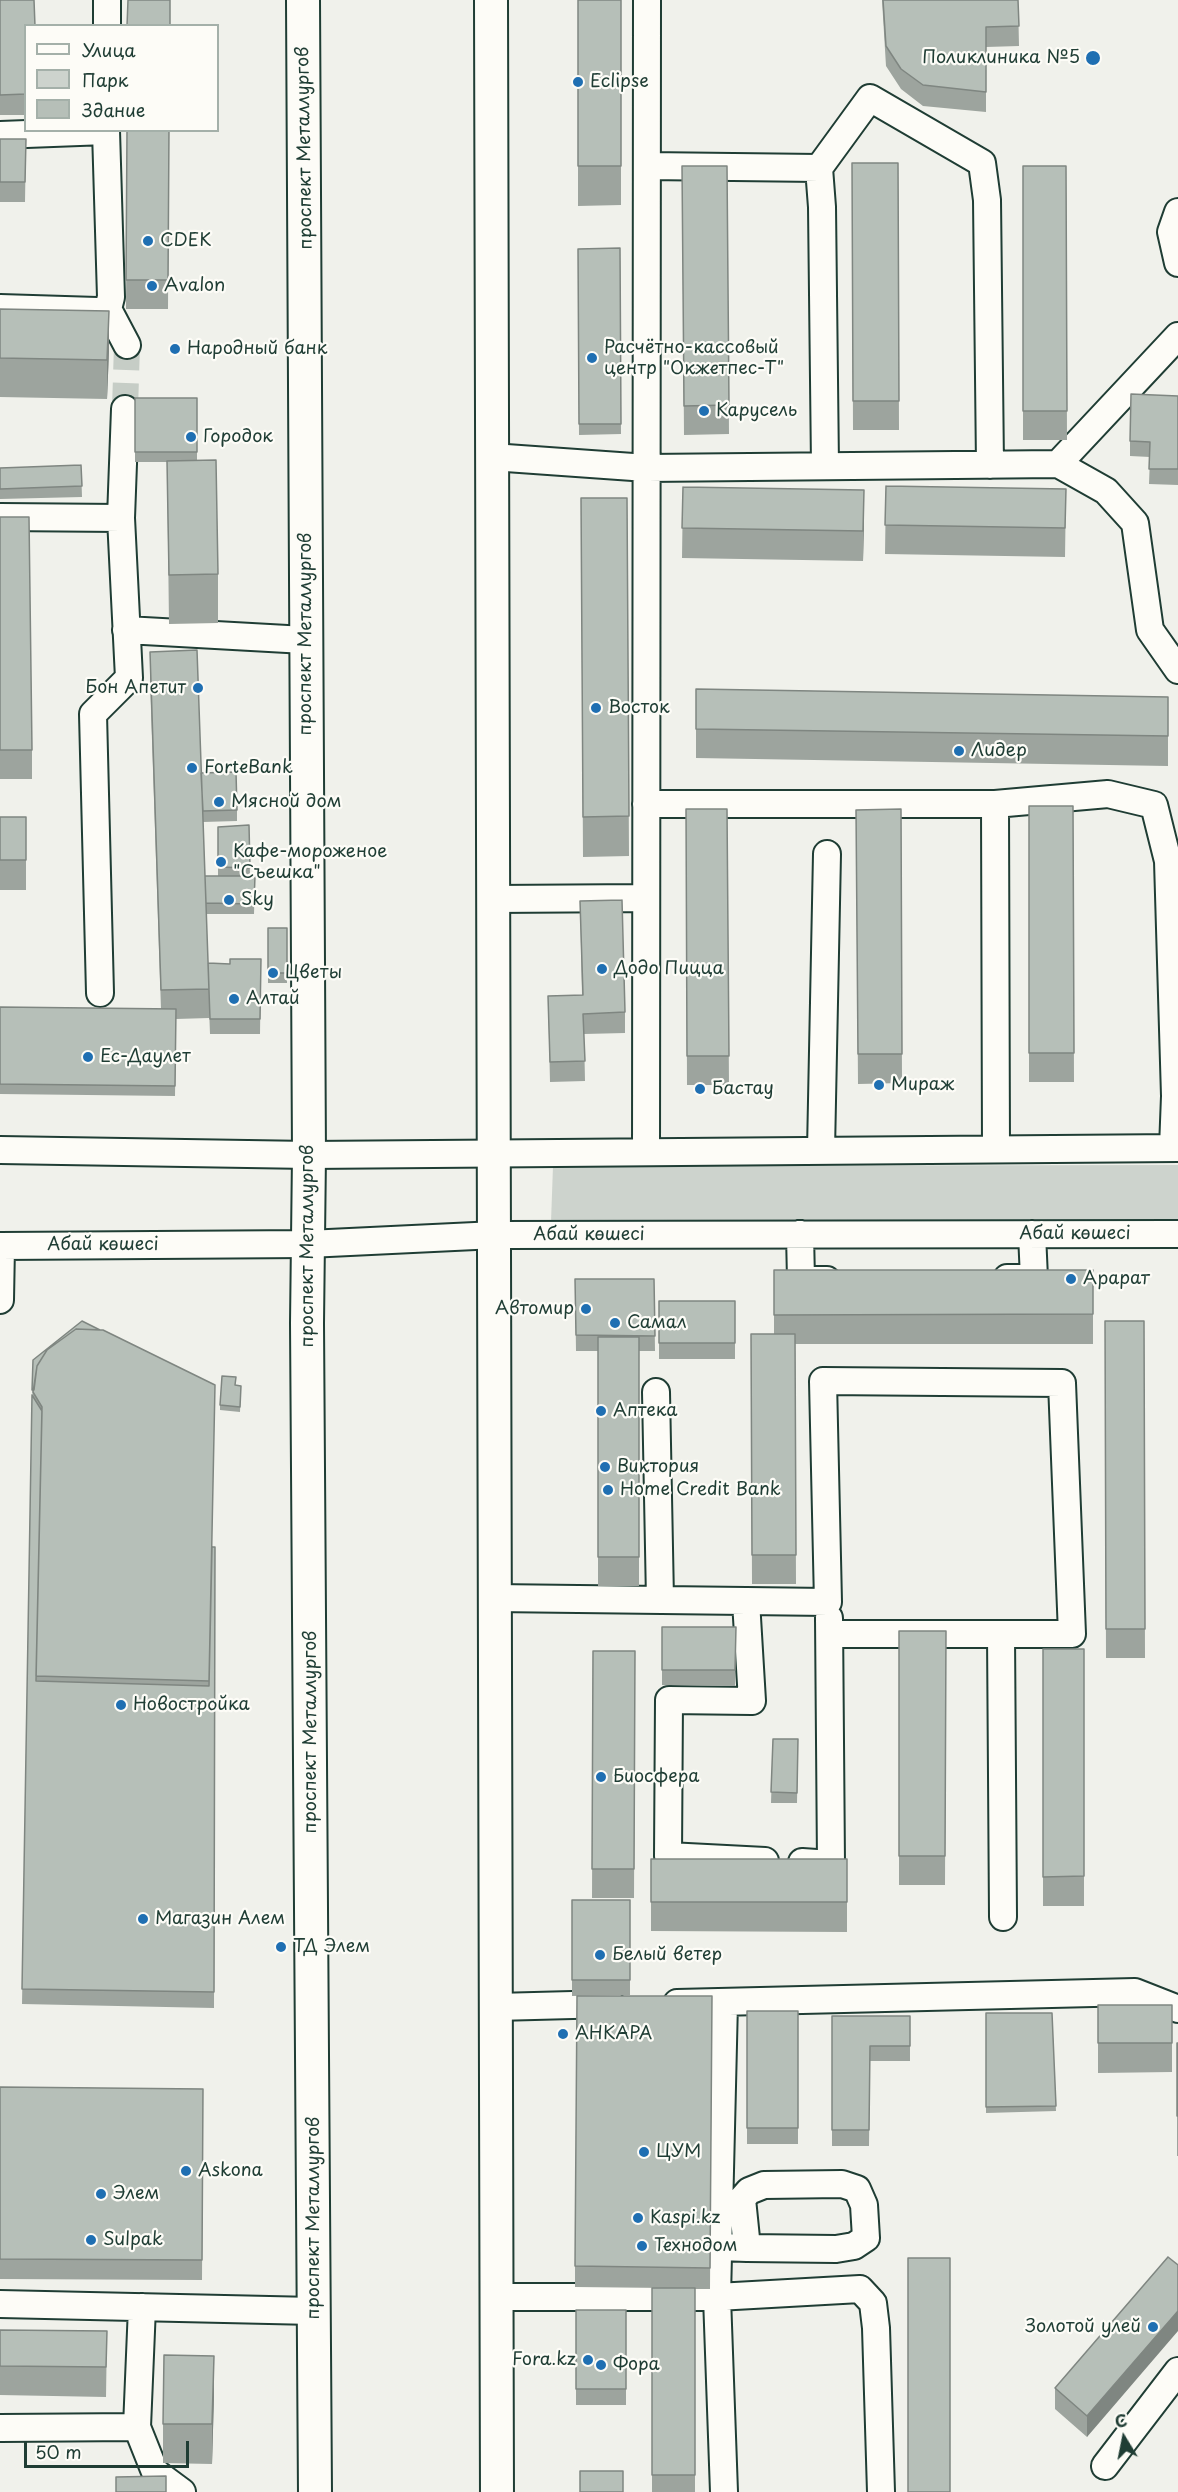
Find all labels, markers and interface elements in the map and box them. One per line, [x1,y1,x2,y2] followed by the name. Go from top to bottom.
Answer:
[24,24,219,132] legend
[82,36,136,63] text: Улица
[292,46,318,250] street label: проспект Металлургов
[922,47,1080,69] place label: Поликлиника №5
[1084,49,1102,67] marker: Поликлиника №5
[82,66,128,93] text: Парк
[590,71,649,93] place label: Eclipse
[571,75,585,89] marker: Eclipse
[82,96,145,123] text: Здание
[160,230,211,252] place label: CDEK
[141,234,155,248] marker: CDEK
[164,275,225,297] place label: Avalon
[145,279,159,293] marker: Avalon
[604,337,784,380] place label: Расчётно-кассовый центр "Окжетпес-Т"
[187,338,328,360] place label: Народный банк
[168,342,182,356] marker: Народный банк
[585,351,599,365] marker: Расчётно-кассовый центр "Окжетпес-Т"
[716,400,797,422] place label: Карусель
[697,404,711,418] marker: Карусель
[203,426,273,448] place label: Городок
[184,430,198,444] marker: Городок
[295,533,317,735] street label: проспект Металлургов
[86,677,186,699] place label: Бон Апетит
[191,681,205,695] marker: Бон Апетит
[608,697,670,719] place label: Восток
[589,701,603,715] marker: Восток
[971,740,1027,762] place label: Лидер
[952,744,966,758] marker: Лидер
[204,757,293,779] place label: ForteBank
[185,761,199,775] marker: ForteBank
[231,791,341,813] place label: Мясной дом
[212,795,226,809] marker: Мясной дом
[233,841,387,884] place label: Кафе-мороженое "Cъешка"
[214,855,228,869] marker: Кафе-мороженое "Cъешка"
[241,889,274,911] place label: Sky
[222,893,236,907] marker: Sky
[614,958,724,980] place label: Додо Пицца
[285,962,342,984] place label: Цветы
[595,962,609,976] marker: Додо Пицца
[266,966,280,980] marker: Цветы
[246,988,300,1010] place label: Алтай
[227,992,241,1006] marker: Алтай
[100,1046,191,1068] place label: Ес-Даулет
[81,1050,95,1064] marker: Ес-Даулет
[891,1074,954,1096] place label: Мираж
[712,1078,774,1100] place label: Бастау
[872,1078,886,1092] marker: Мираж
[693,1082,707,1096] marker: Бастау
[297,1145,319,1347] street label: проспект Металлургов
[1019,1223,1131,1245] street label: Абай көшесі
[533,1224,645,1246] street label: Абай көшесі
[47,1234,159,1256] street label: Абай көшесі
[1083,1268,1150,1290] place label: Арарат
[1064,1272,1078,1286] marker: Арарат
[495,1298,574,1320] place label: Автомир
[579,1302,593,1316] marker: Автомир
[627,1312,687,1334] place label: Самал
[608,1316,622,1330] marker: Самал
[613,1400,678,1422] place label: Аптека
[594,1404,608,1418] marker: Аптека
[617,1456,699,1478] place label: Виктория
[598,1460,612,1474] marker: Виктория
[620,1479,781,1501] place label: Home Credit Bank
[601,1483,615,1497] marker: Home Credit Bank
[300,1631,322,1833] street label: проспект Металлургов
[133,1694,250,1716] place label: Новостройка
[114,1698,128,1712] marker: Новостройка
[613,1766,700,1788] place label: Биосфера
[594,1770,608,1784] marker: Биосфера
[155,1908,285,1930] place label: Магазин Алем
[136,1912,150,1926] marker: Магазин Алем
[293,1936,370,1958] place label: ТД Элем
[274,1940,288,1954] marker: ТД Элем
[612,1944,722,1966] place label: Белый ветер
[593,1948,607,1962] marker: Белый ветер
[575,2023,652,2045] place label: АНКАРА
[556,2027,570,2041] marker: АНКАРА
[303,2117,325,2319] street label: проспект Металлургов
[656,2141,701,2163] place label: ЦУМ
[637,2145,651,2159] marker: ЦУМ
[198,2160,263,2182] place label: Askona
[179,2164,193,2178] marker: Askona
[113,2183,159,2205] place label: Элем
[94,2187,108,2201] marker: Элем
[650,2207,721,2229] place label: Kaspi.kz
[631,2211,645,2225] marker: Kaspi.kz
[103,2229,163,2251] place label: Sulpak
[84,2233,98,2247] marker: Sulpak
[654,2235,738,2257] place label: Технодом
[635,2239,649,2253] marker: Технодом
[1025,2316,1141,2338] place label: Золотой улей
[1146,2320,1160,2334] marker: Золотой улей
[512,2349,576,2371] place label: Fora.kz
[581,2353,595,2367] marker: Fora.kz
[613,2354,660,2376] place label: Фора
[594,2358,608,2372] marker: Фора
[1113,2407,1129,2433] text: С
[1094,2408,1154,2468] north arrow
[27,2429,192,2467] scale bar
[35,2438,82,2465] text: 50 m

